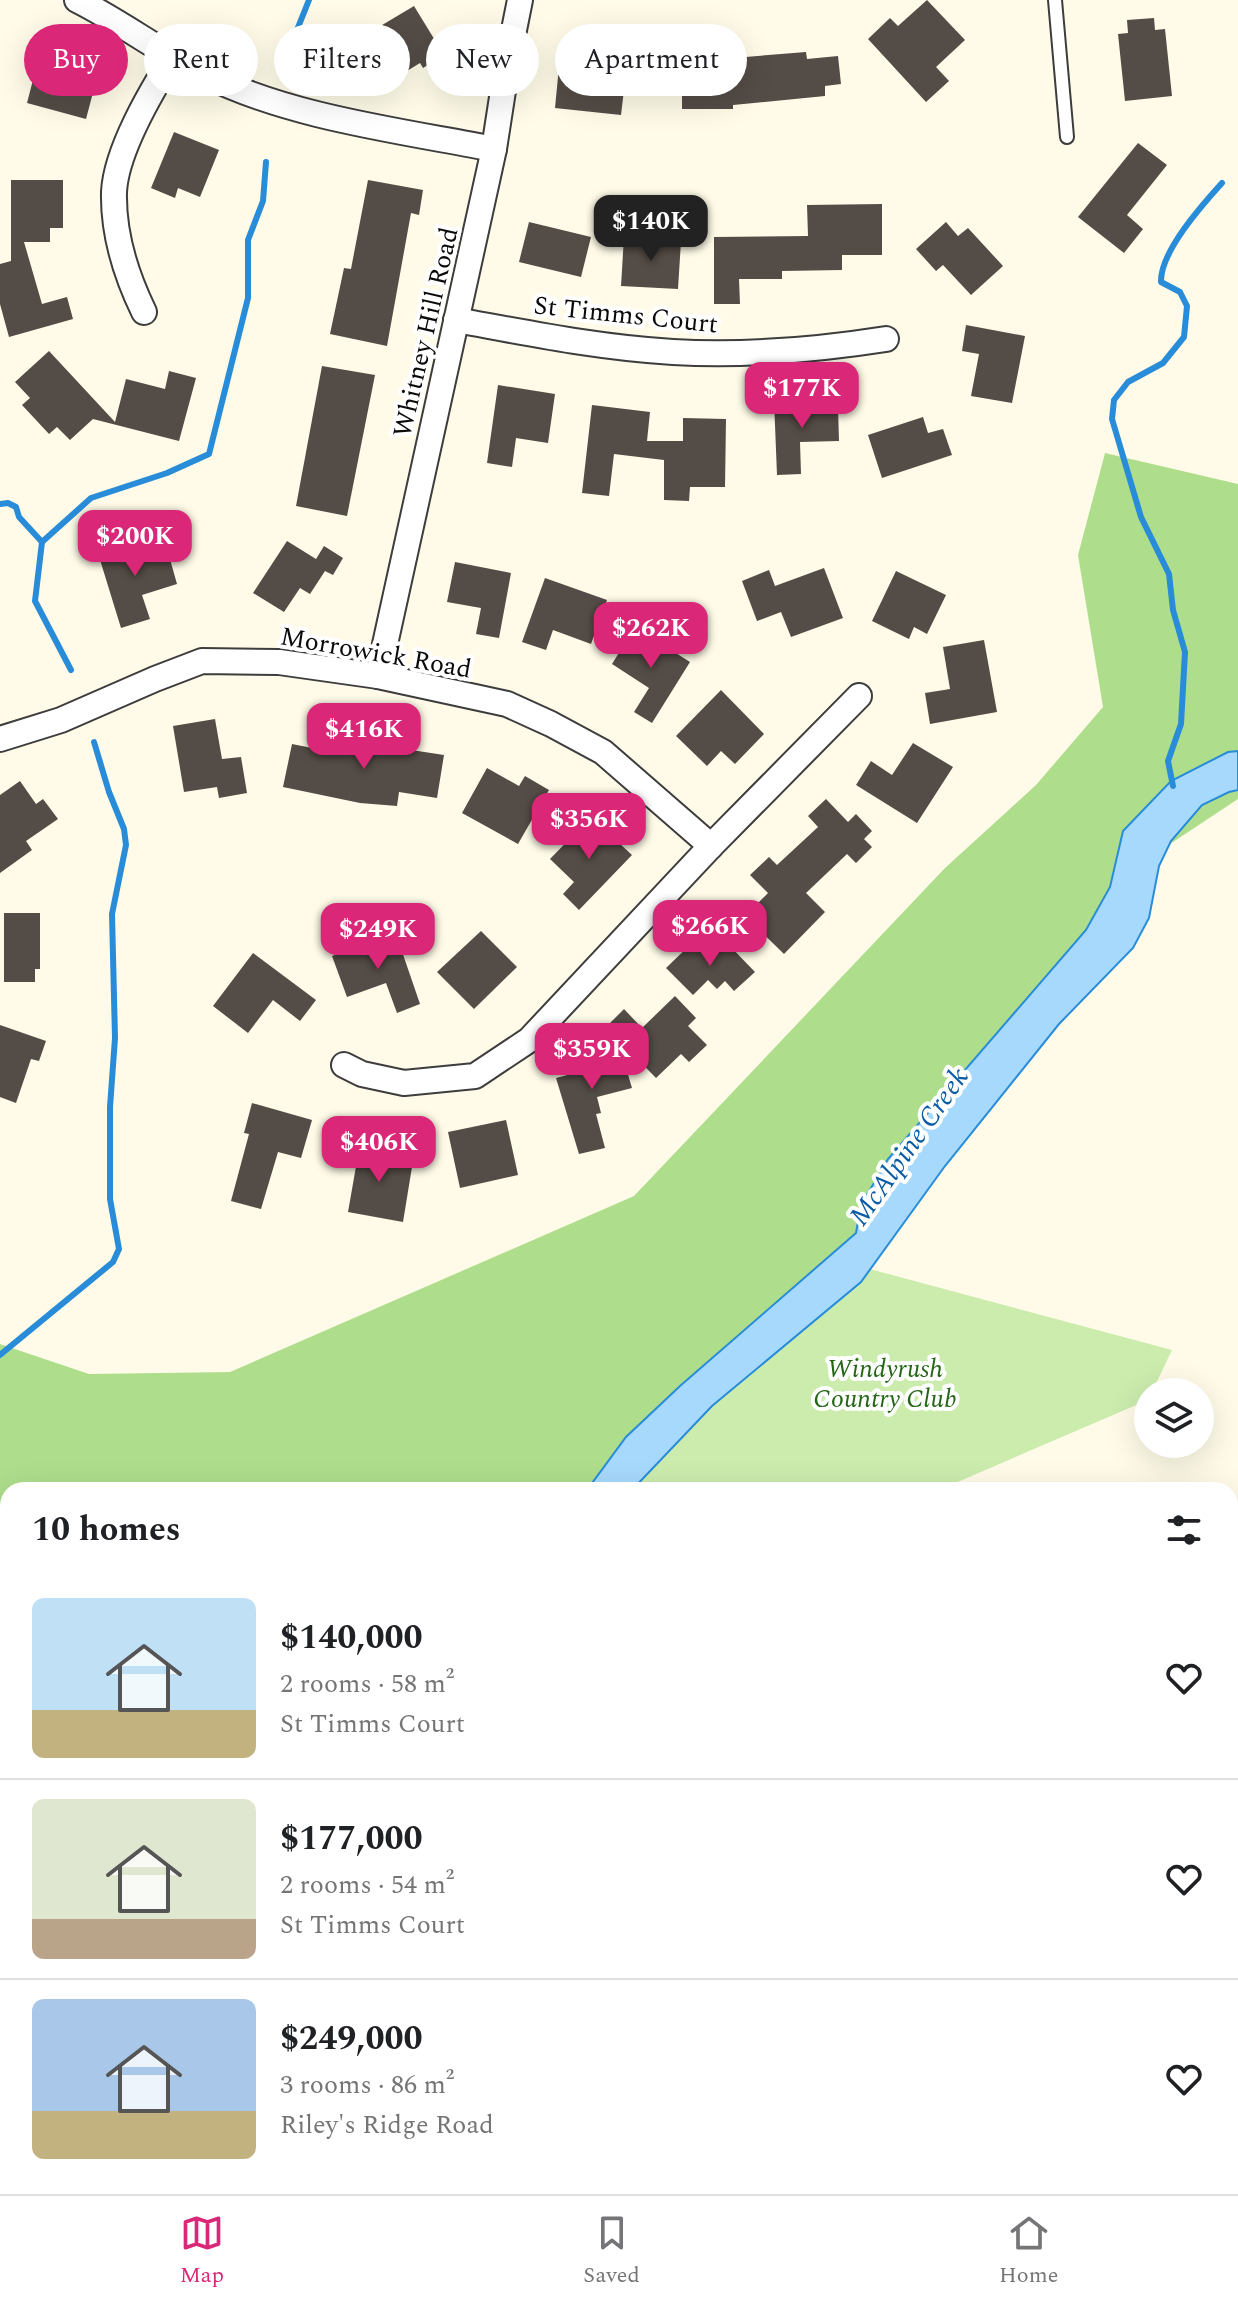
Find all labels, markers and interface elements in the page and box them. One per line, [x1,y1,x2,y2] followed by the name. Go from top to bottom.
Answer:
[24,24,128,96] chip: Buy
[144,24,258,96] chip: Rent
[274,24,410,96] chip: Filters
[426,24,539,96] chip: New
[555,24,747,96] chip: Apartment
[595,195,707,263] pin: $140K
[612,201,690,241] text: $140K
[382,223,470,441] street label: Whitney Hill Road
[532,285,720,345] street label: St Timms Court
[746,362,858,430] pin: $177K
[763,368,841,408] text: $177K
[79,510,191,578] pin: $200K
[96,516,174,556] text: $200K
[595,602,707,670] pin: $262K
[612,608,690,648] text: $262K
[277,616,475,689] street label: Morrowick Road
[308,703,420,771] pin: $416K
[325,709,403,749] text: $416K
[533,793,645,861] pin: $356K
[550,799,628,839] text: $356K
[654,900,766,968] pin: $266K
[322,903,434,971] pin: $249K
[671,906,749,946] text: $266K
[339,909,417,949] text: $249K
[536,1023,648,1091] pin: $359K
[553,1029,631,1069] text: $359K
[838,1059,980,1235] water label: McAlpine Creek
[323,1116,435,1184] pin: $406K
[340,1122,418,1162] text: $406K
[813,1349,957,1419] park label: Windyrush Country Club
[1134,1378,1214,1458] map controls
[1134,1378,1214,1458] button: layers
[32,1504,181,1556] text: 10 homes
[1162,1508,1206,1552] icon: filters
[280,1612,423,1664] text: $140,000
[96,1630,192,1726] icon: home
[1162,1656,1206,1700] icon: heart
[280,1664,454,1704] text: 2 rooms · 58 m²
[280,1704,465,1744] text: St Timms Court
[280,1813,423,1865] text: $177,000
[96,1831,192,1927] icon: home
[1162,1857,1206,1901] icon: heart
[280,1865,454,1905] text: 2 rooms · 54 m²
[280,1905,465,1945] text: St Timms Court
[280,2013,423,2065] text: $249,000
[96,2031,192,2127] icon: home
[1162,2057,1206,2101] icon: heart
[280,2065,454,2105] text: 3 rooms · 86 m²
[280,2105,494,2145] text: Riley's Ridge Road
[180,2211,224,2292] tab: Map
[583,2211,640,2292] tab: Saved
[999,2211,1058,2292] tab: Home

